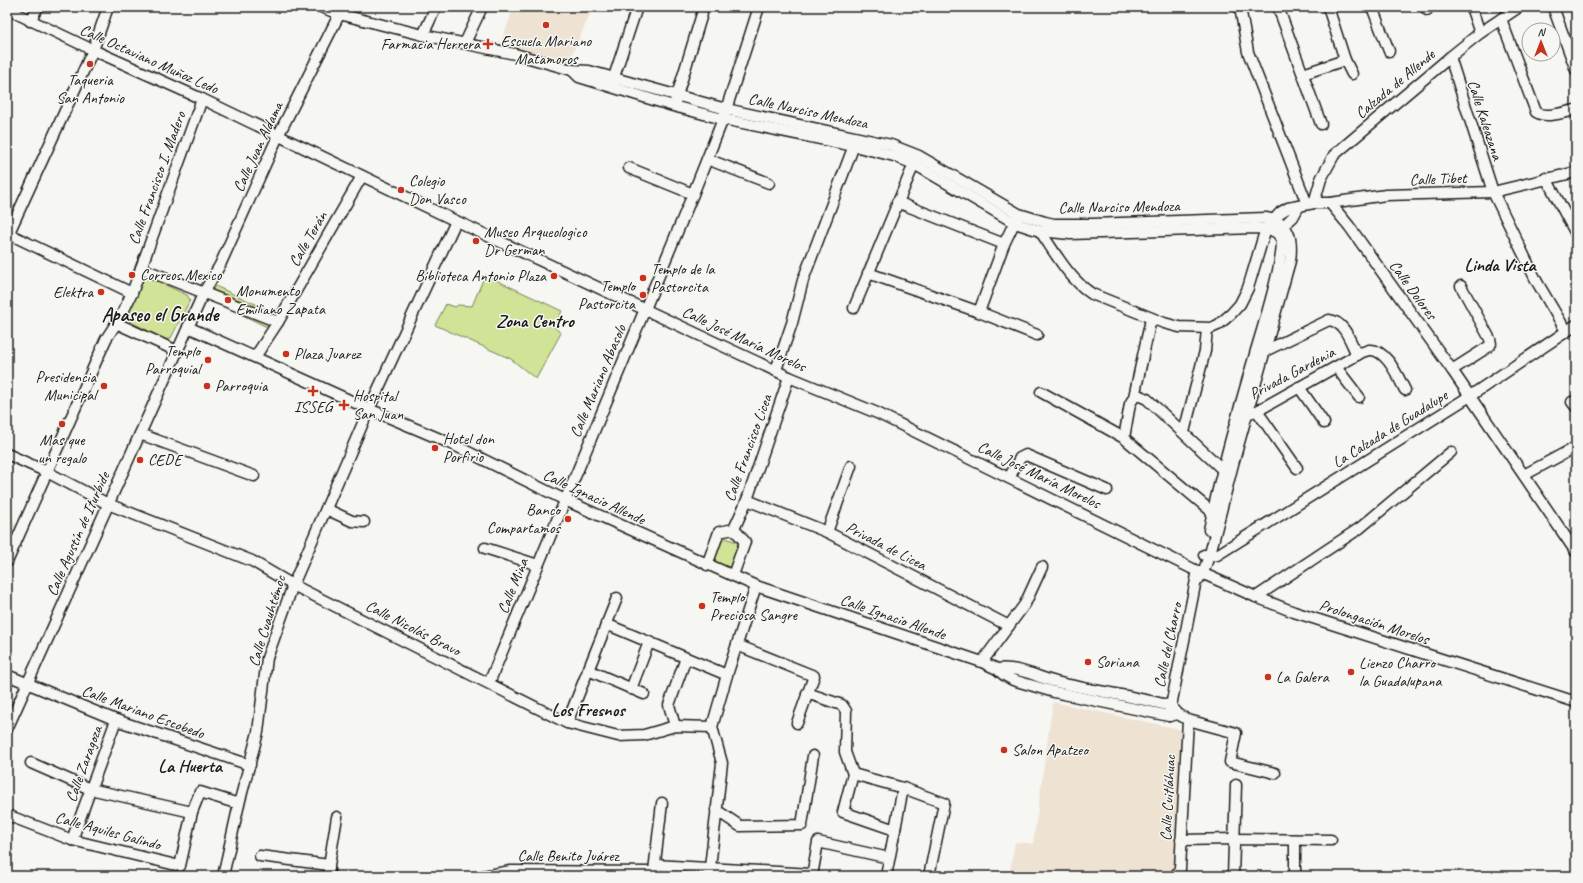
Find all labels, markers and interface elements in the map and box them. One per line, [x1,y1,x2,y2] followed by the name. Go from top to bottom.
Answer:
[77,20,222,99] street label: Calle Octaviano Muñoz Ledo
[541,20,551,30] marker: Escuela Mariano Matamoros
[1521,22,1561,62] north arrow
[1538,25,1547,39] text: N
[501,31,593,69] place label: Escuela Mariano Matamoros
[381,34,481,54] place label: Farmacia Herrera
[483,39,493,49] marker: Farmacia Herrera
[1351,44,1440,123] street label: Calzada de Allende
[85,59,95,69] marker: Taqueria San Antonio
[56,70,125,108] place label: Taqueria San Antonio
[1463,77,1508,164] street label: Calle Kaleazana
[747,89,871,134] street label: Calle Narciso Mendoza
[228,98,288,195] street label: Calle Juan Aldama
[124,108,191,247] street label: Calle Francisco I. Madero
[1409,168,1468,190] street label: Calle Tibet
[409,171,467,209] place label: Colegio Don Vasco
[396,185,406,195] marker: Colegio Don Vasco
[1058,196,1181,218] street label: Calle Narciso Mendoza
[284,207,332,270] street label: Calle Terán
[484,222,588,260] place label: Museo Arqueologico Dr German
[471,236,481,246] marker: Museo Arqueologico Dr German
[1464,254,1538,276] district label: Linda Vista
[1385,256,1442,325] street label: Calle Dolores
[651,259,715,297] place label: Templo de la Pastorcita
[140,265,223,285] place label: Correos Mexico
[415,266,547,286] place label: Biblioteca Antonio Plaza
[127,270,137,280] marker: Correos Mexico
[549,271,559,281] marker: Biblioteca Antonio Plaza
[638,273,648,283] marker: Templo de la Pastorcita
[578,276,637,314] place label: Templo Pastorcita
[236,281,326,319] place label: Monumento Emiliano Zapata
[53,282,95,302] place label: Elektra
[96,287,106,297] marker: Elektra
[638,290,648,300] marker: Templo Pastorcita
[223,295,233,305] marker: Monumento Emiliano Zapata
[102,302,220,327] district label: Apaseo el Grande
[679,302,810,377] street label: Calle José María Morelos
[496,310,575,332] district label: Zona Centro
[565,320,631,440] street label: Calle Mariano Abasolo
[145,341,203,379] place label: Templo Parroquial
[1246,342,1339,404] street label: Privada Gardenia
[294,344,362,364] place label: Plaza Juarez
[281,349,291,359] marker: Plaza Juarez
[203,355,213,365] marker: Templo Parroquial
[35,367,99,405] place label: Presidencia Municipal
[215,376,269,396] place label: Parroquia
[99,381,109,391] marker: Presidencia Municipal
[202,381,212,391] marker: Parroquia
[1329,385,1453,472] street label: La Calzada de Guadalupe
[308,386,318,396] marker: ISSEG
[353,386,404,424] place label: Hospital San Juan
[719,390,777,504] street label: Calle Francisco Licea
[294,397,334,417] place label: ISSEG
[338,399,350,411] marker: Hospital San Juan
[57,419,67,429] marker: Mas que un regalo
[443,429,495,467] place label: Hotel don Porfirio
[38,430,88,468] place label: Mas que un regalo
[974,437,1105,514] street label: Calle José María Morelos
[430,443,440,453] marker: Hotel don Porfirio
[148,450,184,470] place label: CEDE
[135,455,145,465] marker: CEDE
[540,465,650,530] street label: Calle Ignacio Allende
[42,467,115,599] street label: Calle Agustín de Iturbide
[487,500,562,538] place label: Banco Compartamos
[563,514,573,524] marker: Banco Compartamos
[842,517,930,575] street label: Privada de Licea
[493,555,533,617] street label: Calle Mina
[244,572,291,669] street label: Calle Cuauhtémoc
[710,587,799,625] place label: Templo Preciosa Sangre
[838,590,950,645] street label: Calle Ignacio Allende
[1317,595,1433,650] street label: Prolongación Morelos
[362,596,466,662] street label: Calle Nicolás Bravo
[1149,599,1187,689] street label: Calle del Charro
[697,601,707,611] marker: Templo Preciosa Sangre
[1096,652,1140,672] place label: Soriana
[1359,653,1443,691] place label: Lienzo Charro la Guadalupana
[1083,657,1093,667] marker: Soriana
[1276,667,1330,687] place label: La Galera
[1346,667,1356,677] marker: Lienzo Charro la Guadalupana
[1263,672,1273,682] marker: La Galera
[79,681,208,744] street label: Calle Mariano Escobedo
[552,699,626,721] district label: Los Fresnos
[61,722,108,805] street label: Calle Zaragoza
[1012,740,1090,760] place label: Salon Apatzeo
[999,745,1009,755] marker: Salon Apatzeo
[1156,753,1180,841] street label: Calle Cuitláhuac
[158,755,224,777] district label: La Huerta
[53,807,165,855] street label: Calle Aquiles Galindo
[517,846,621,866] street label: Calle Benito Juárez

